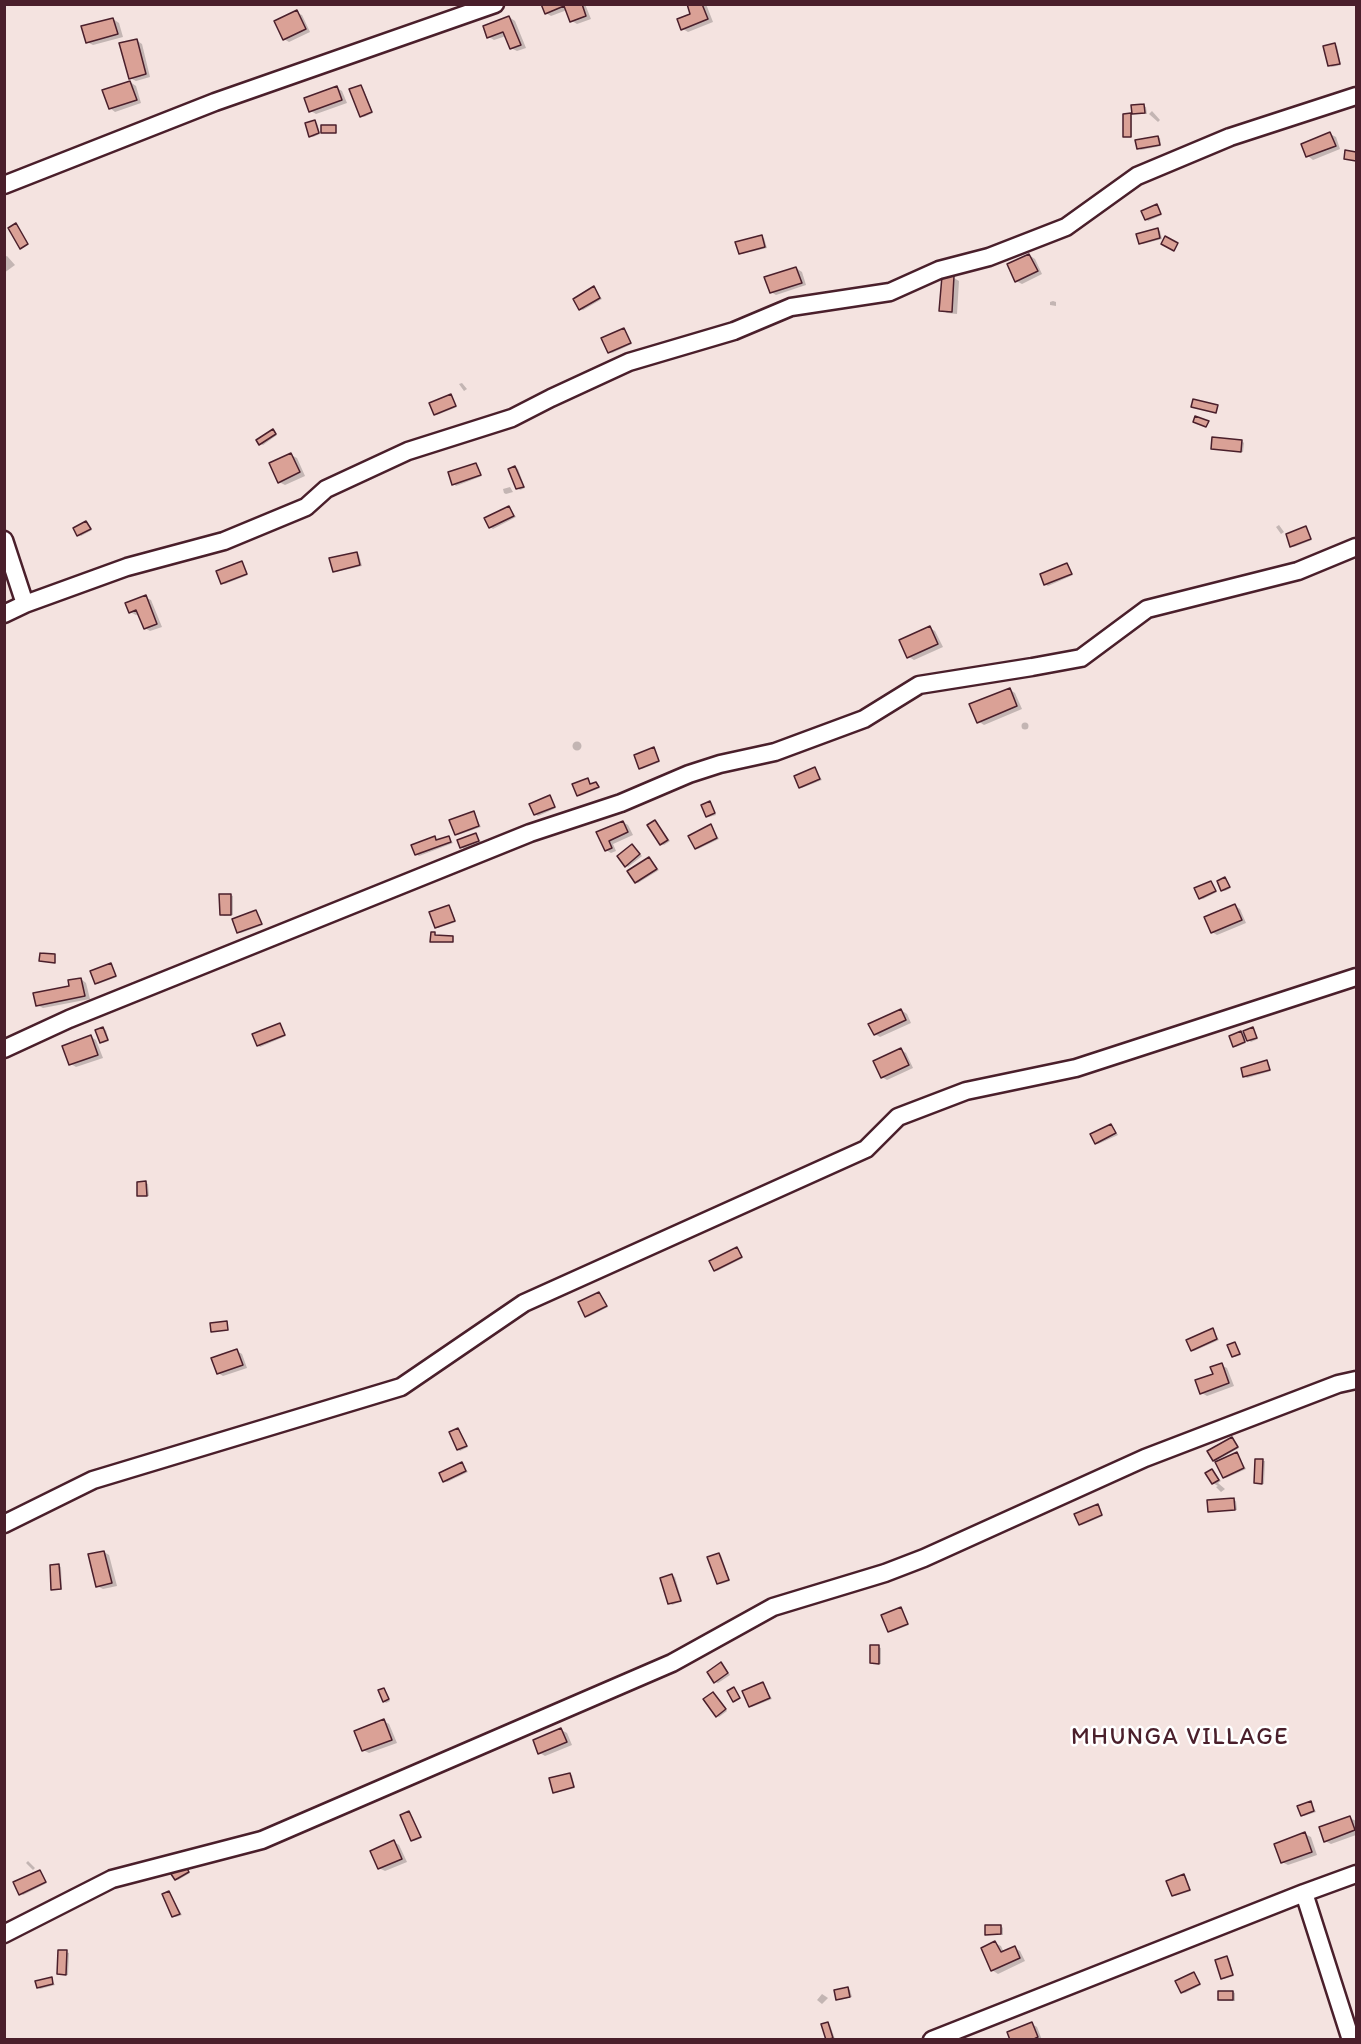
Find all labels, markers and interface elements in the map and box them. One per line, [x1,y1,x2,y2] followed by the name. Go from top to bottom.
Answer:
[1071,1724,1289,1752] district label: MHUNGA VILLAGE

